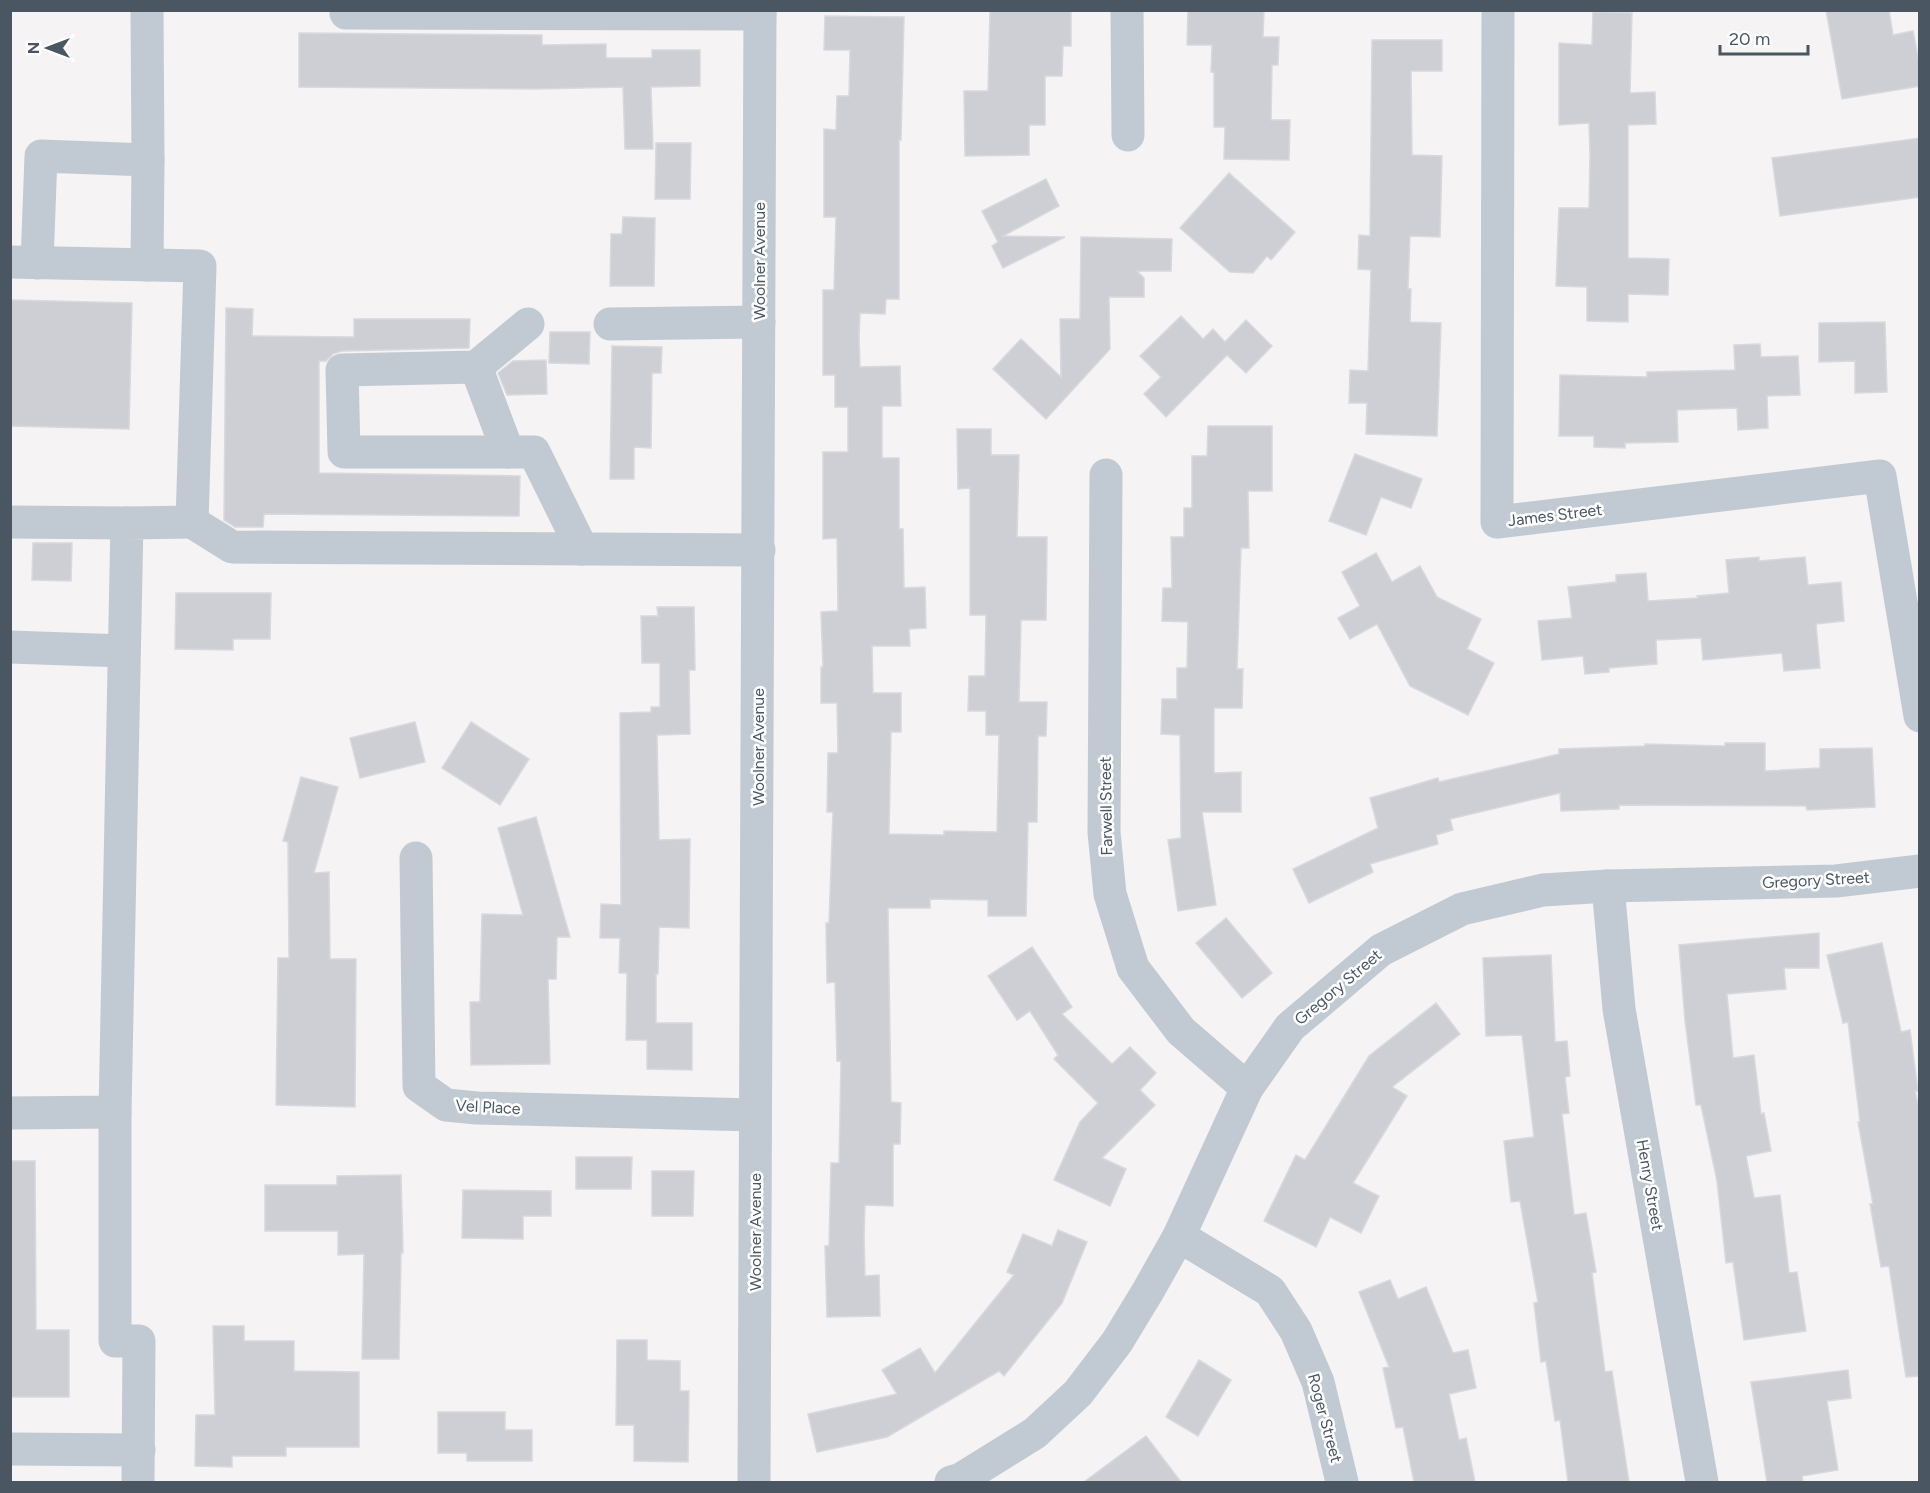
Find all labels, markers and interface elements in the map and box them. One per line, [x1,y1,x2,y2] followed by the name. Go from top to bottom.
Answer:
[18,18,78,78] north arrow
[1720,18,1808,56] scale bar
[1729,28,1770,50] text: 20 m
[24,42,43,54] text: N
[750,202,769,320] street label: Woolner Avenue
[1507,500,1603,530] street label: James Street
[749,688,768,806] street label: Woolner Avenue
[1096,756,1116,856] street label: Farwell Street
[1762,868,1870,892] street label: Gregory Street
[1291,945,1385,1029] street label: Gregory Street
[455,1096,521,1118] street label: Vel Place
[1633,1138,1667,1232] street label: Henry Street
[746,1173,765,1291] street label: Woolner Avenue
[1304,1371,1346,1465] street label: Roger Street

